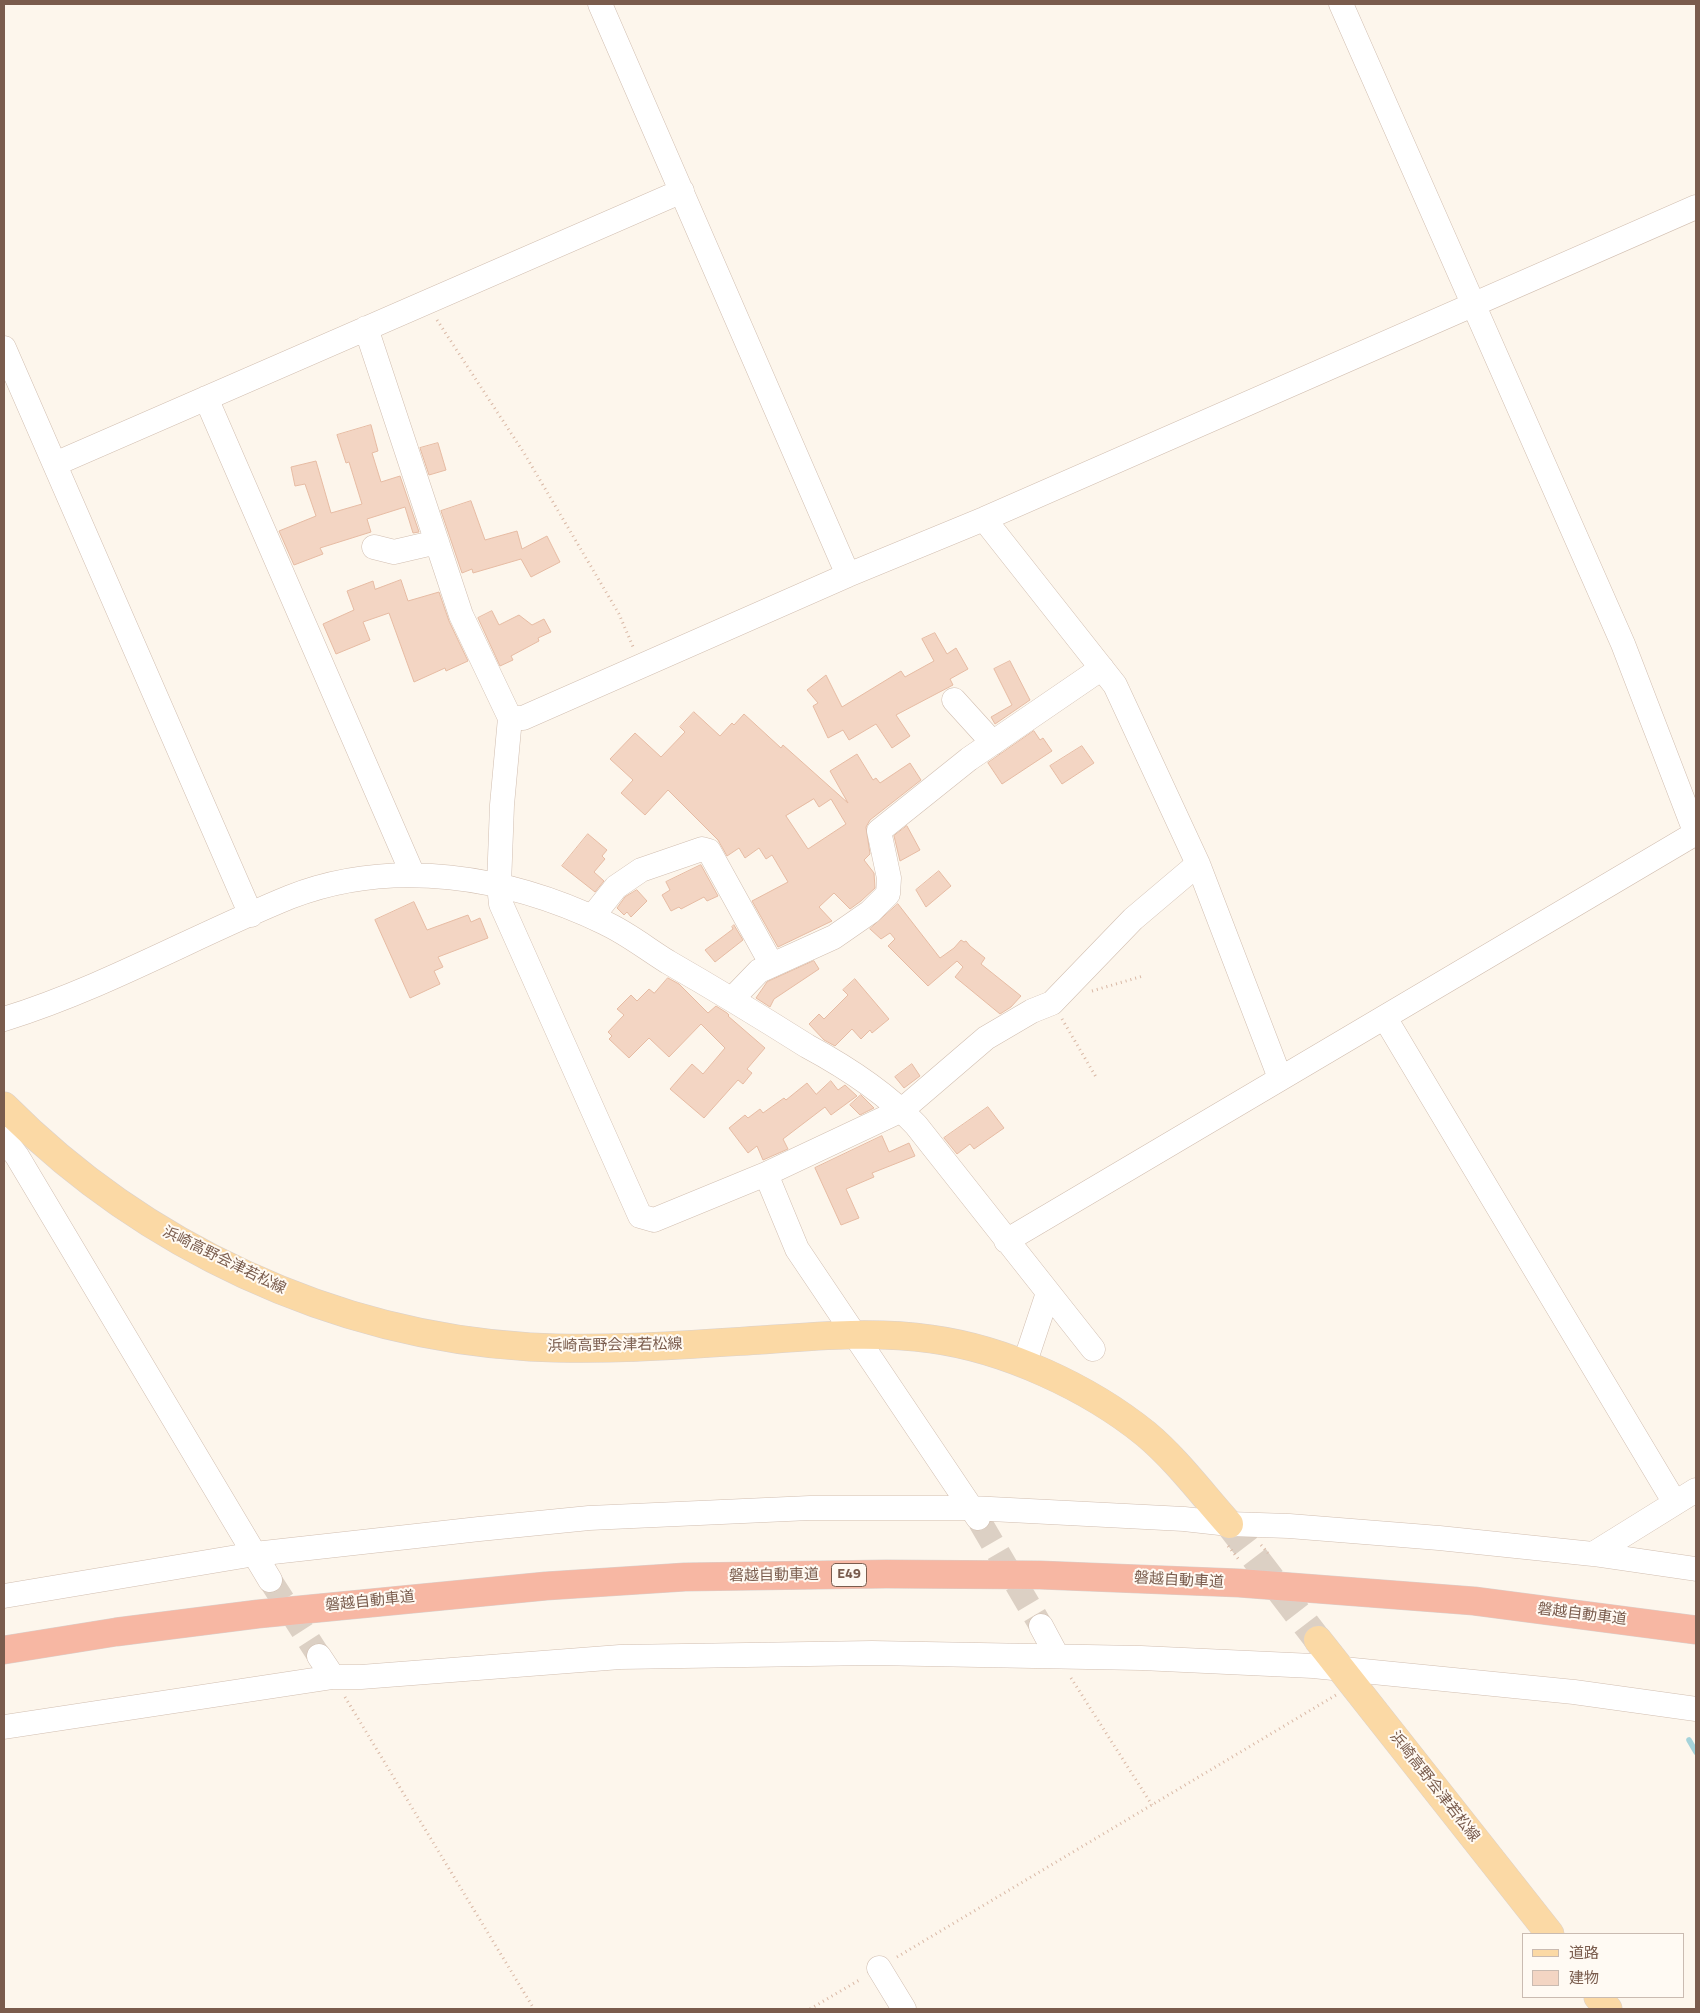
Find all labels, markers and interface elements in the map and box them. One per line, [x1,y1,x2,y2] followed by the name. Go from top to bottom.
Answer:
[159,1223,289,1299] street label: 浜崎高野会津若松線
[547,1336,683,1356] street label: 浜崎高野会津若松線
[832,1564,866,1586] road number: E49
[729,1566,819,1586] street label: 磐越自動車道
[1134,1570,1224,1592] street label: 磐越自動車道
[324,1588,416,1616] street label: 磐越自動車道
[1536,1601,1628,1629] street label: 磐越自動車道
[1385,1728,1483,1846] street label: 浜崎高野会津若松線
[1522,1933,1685,1998] legend
[1569,1941,1599,1964] text: 道路
[1569,1966,1599,1989] text: 建物

